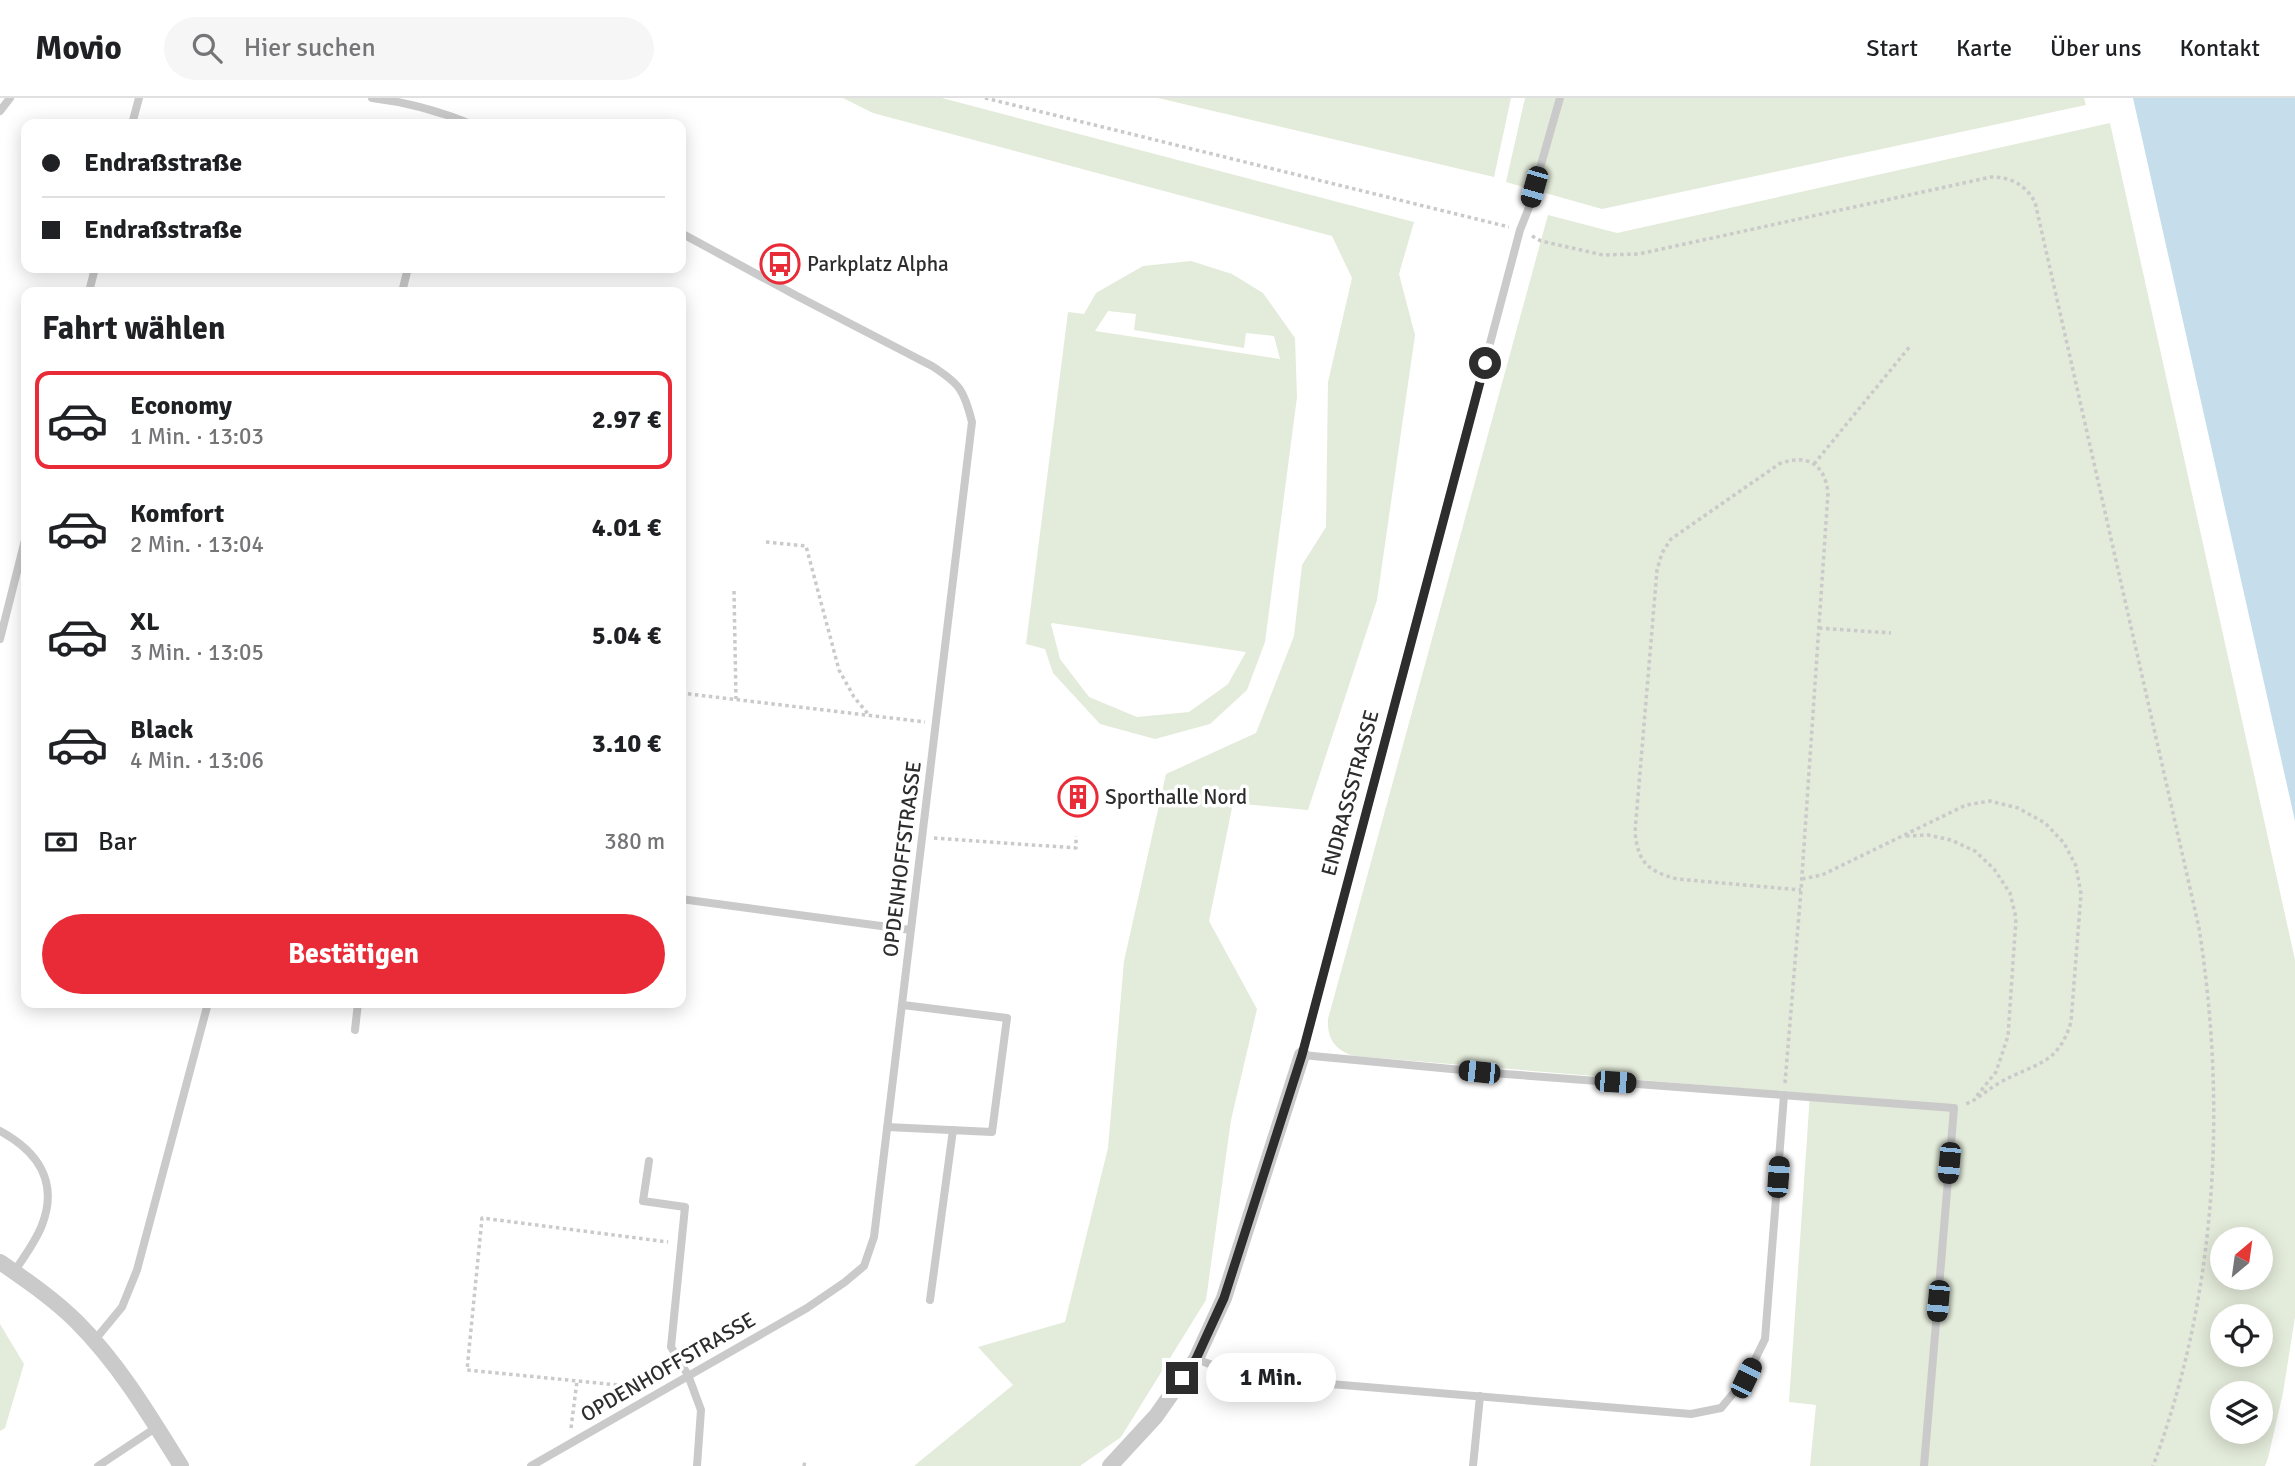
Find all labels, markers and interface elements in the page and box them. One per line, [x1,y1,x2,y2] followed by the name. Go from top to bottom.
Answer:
[164,17,654,80] search box
[35,28,122,69] text: Movio
[188,29,226,67] icon: search
[244,32,376,64] text: Hier suchen
[1866,33,1918,63] text: Start
[1956,33,2012,63] text: Karte
[2050,33,2142,63] text: Über uns
[2180,33,2260,63] text: Kontakt
[84,147,242,179] text: Endraßstraße
[1519,164,1550,210] car
[84,214,242,246] text: Endraßstraße
[759,243,801,285] bus stop icon: Parkplatz Alpha
[807,251,949,277] place label: Parkplatz Alpha
[42,309,226,348] text: Fahrt wählen
[1469,347,1501,379] route start
[46,389,109,452] icon: car
[130,390,232,422] text: Economy
[592,404,661,436] text: 2.97 €
[130,422,264,451] text: 1 Min. · 13:03
[46,497,109,560] icon: car
[130,498,224,530] text: Komfort
[592,512,661,544] text: 4.01 €
[130,530,264,559] text: 2 Min. · 13:04
[46,605,109,668] icon: car
[130,606,160,638] text: XL
[592,620,661,652] text: 5.04 €
[130,638,264,667] text: 3 Min. · 13:05
[1315,707,1385,879] street label: ENDRASSSTRASSE
[46,713,109,776] icon: car
[130,714,193,746] text: Black
[592,728,661,760] text: 3.10 €
[130,746,264,775] text: 4 Min. · 13:06
[877,759,927,959] street label: OPDENHOFFSTRASSE
[1057,776,1099,818] building icon: Sporthalle Nord
[1105,784,1247,810] place label: Sporthalle Nord
[42,823,80,861] icon: cash
[98,826,136,858] text: Bar
[604,827,665,856] text: 380 m
[42,914,665,994] button: Bestätigen
[1458,1059,1501,1085] car
[1594,1070,1637,1094] car
[1937,1141,1962,1185] car
[1767,1155,1790,1199] car
[2210,1227,2273,1290] north arrow
[2210,1227,2273,1444] map controls
[1926,1279,1951,1323] car
[2210,1304,2273,1367] button: locate
[576,1306,760,1428] street label: OPDENHOFFSTRASSE
[1206,1354,1336,1402] callout: 1 Min.
[1728,1355,1765,1401] car
[1166,1362,1198,1394] route end
[1240,1363,1302,1392] text: 1 Min.
[2210,1381,2273,1444] button: layers

